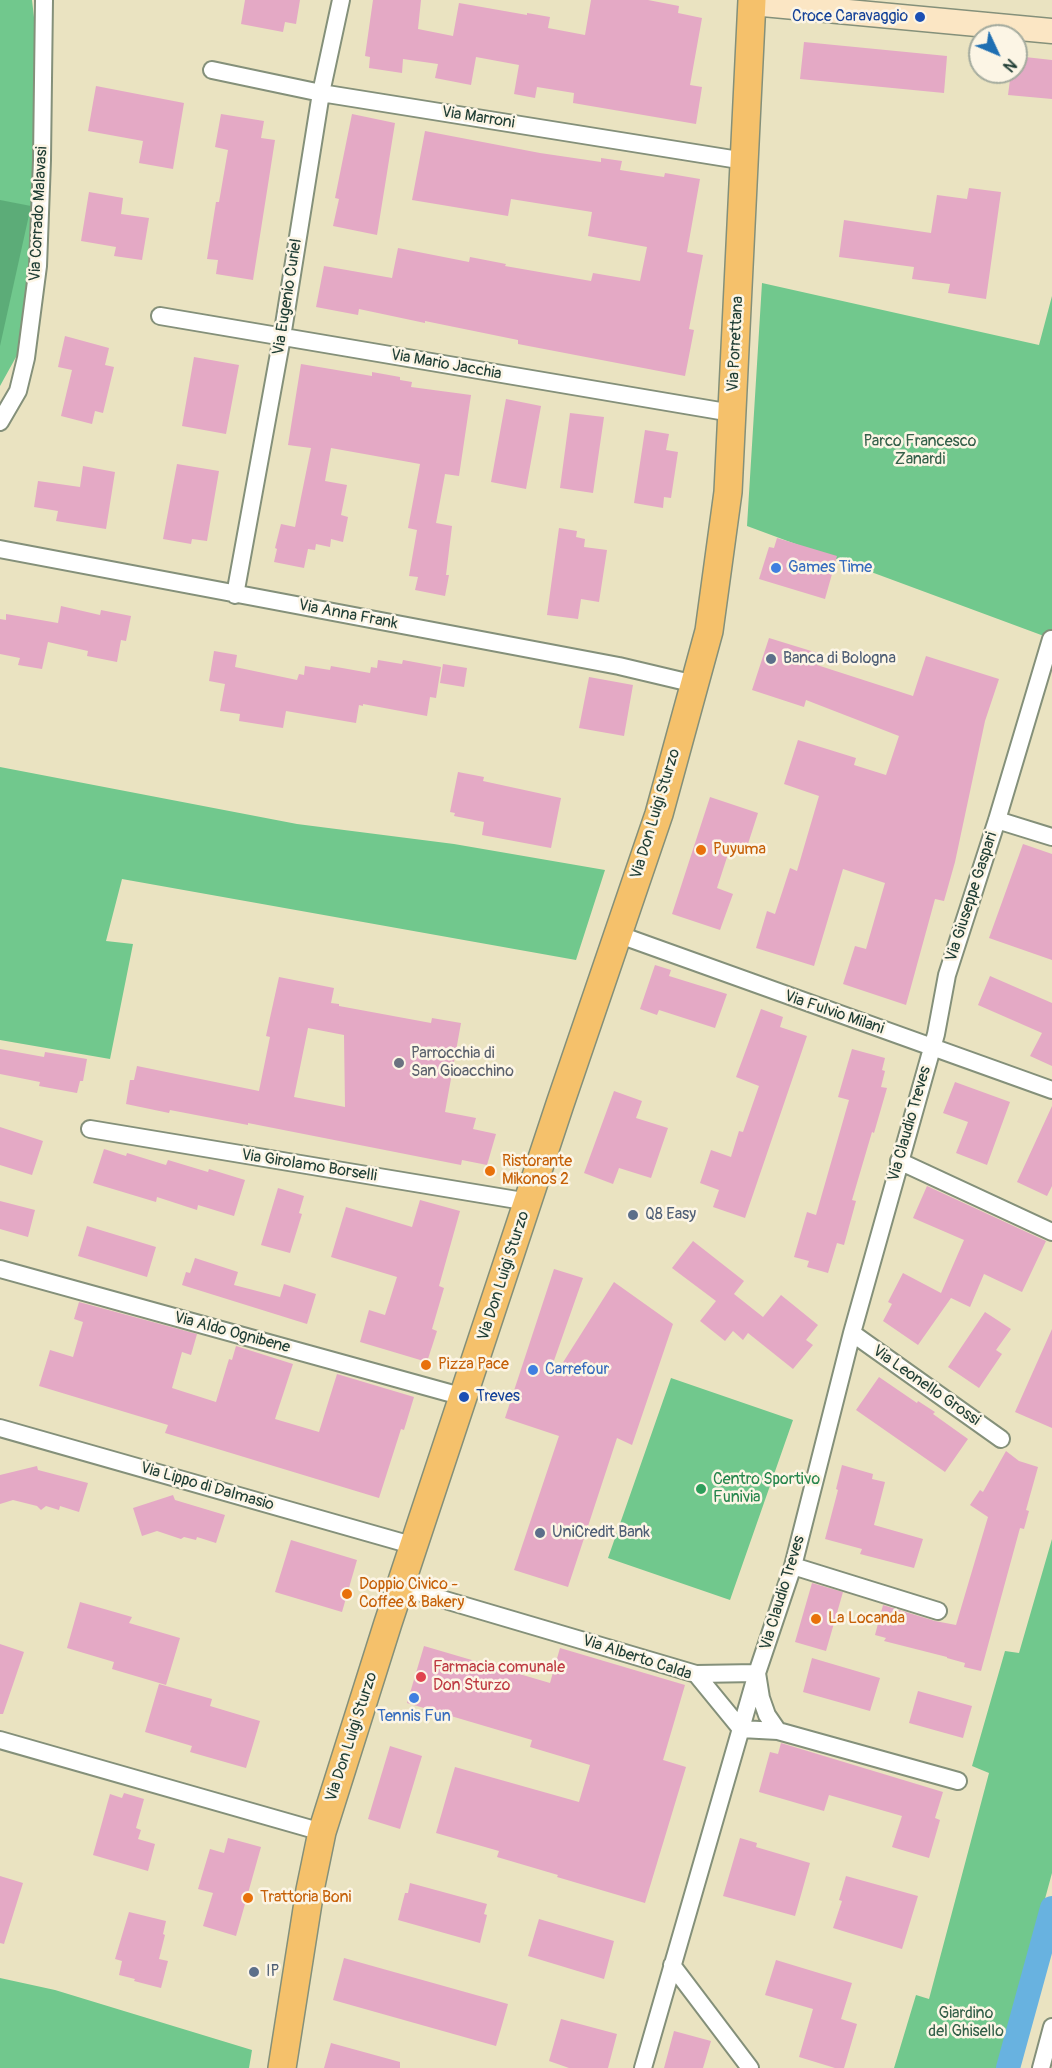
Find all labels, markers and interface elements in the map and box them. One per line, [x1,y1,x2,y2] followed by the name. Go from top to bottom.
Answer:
[792,7,908,27] place label: Croce Caravaggio
[913,10,927,24] marker: Croce Caravaggio
[968,24,1028,84] north arrow
[999,54,1020,76] text: N
[440,103,516,133] street label: Via Marroni
[26,146,52,282] street label: Via Corrado Malavasi
[269,237,307,357] street label: Via Eugenio Curiel
[724,296,748,392] street label: Via Porrettana
[389,346,503,384] street label: Via Mario Jacchia
[864,432,976,470] park label: Parco Francesco Zanardi
[788,558,872,578] place label: Games Time
[769,561,783,575] marker: Games Time
[297,596,399,634] street label: Via Anna Frank
[783,649,896,669] place label: Banca di Bologna
[764,652,778,666] marker: Banca di Bologna
[627,747,685,881] street label: Via Don Luigi Sturzo
[942,830,1002,964] street label: Via Giuseppe Gaspari
[713,840,766,860] place label: Puyuma
[694,843,708,857] marker: Puyuma
[782,987,886,1039] street label: Via Fulvio Milani
[411,1044,514,1082] place label: Parrocchia di San Gioacchino
[392,1056,406,1070] marker: Parrocchia di San Gioacchino
[884,1064,936,1184] street label: Via Claudio Treves
[240,1146,378,1186] street label: Via Girolamo Borselli
[502,1152,572,1190] place label: Ristorante Mikonos 2
[483,1164,497,1178] marker: Ristorante Mikonos 2
[645,1205,696,1225] place label: Q8 Easy
[626,1208,640,1222] marker: Q8 Easy
[474,1209,534,1343] street label: Via Don Luigi Sturzo
[172,1308,292,1358] street label: Via Aldo Ognibene
[868,1342,984,1430] street label: Via Leonello Grossi
[438,1355,509,1375] place label: Pizza Pace
[419,1358,433,1372] marker: Pizza Pace
[545,1360,609,1380] place label: Carrefour
[526,1363,540,1377] marker: Carrefour
[476,1387,520,1407] place label: Treves
[457,1390,471,1404] marker: Treves
[138,1459,276,1515] street label: Via Lippo di Dalmasio
[713,1470,820,1508] place label: Centro Sportivo Funivia
[694,1482,708,1496] marker: Centro Sportivo Funivia
[552,1523,650,1543] place label: UniCredit Bank
[533,1526,547,1540] marker: UniCredit Bank
[756,1533,810,1653] street label: Via Claudio Treves
[359,1575,464,1613] place label: Doppio Civico - Coffee & Bakery
[340,1587,354,1601] marker: Doppio Civico - Coffee & Bakery
[828,1609,905,1629] place label: La Locanda
[809,1612,823,1626] marker: La Locanda
[580,1631,694,1685] street label: Via Alberto Calda
[433,1658,565,1696] place label: Farmacia comunale Don Sturzo
[322,1670,382,1804] street label: Via Don Luigi Sturzo
[414,1670,428,1684] marker: Farmacia comunale Don Sturzo
[407,1691,421,1705] marker: Tennis Fun
[377,1707,451,1727] place label: Tennis Fun
[260,1888,351,1908] place label: Trattoria Boni
[241,1891,255,1905] marker: Trattoria Boni
[266,1962,279,1982] place label: IP
[247,1965,261,1979] marker: IP
[928,2004,1004,2042] park label: Giardino del Ghisello

